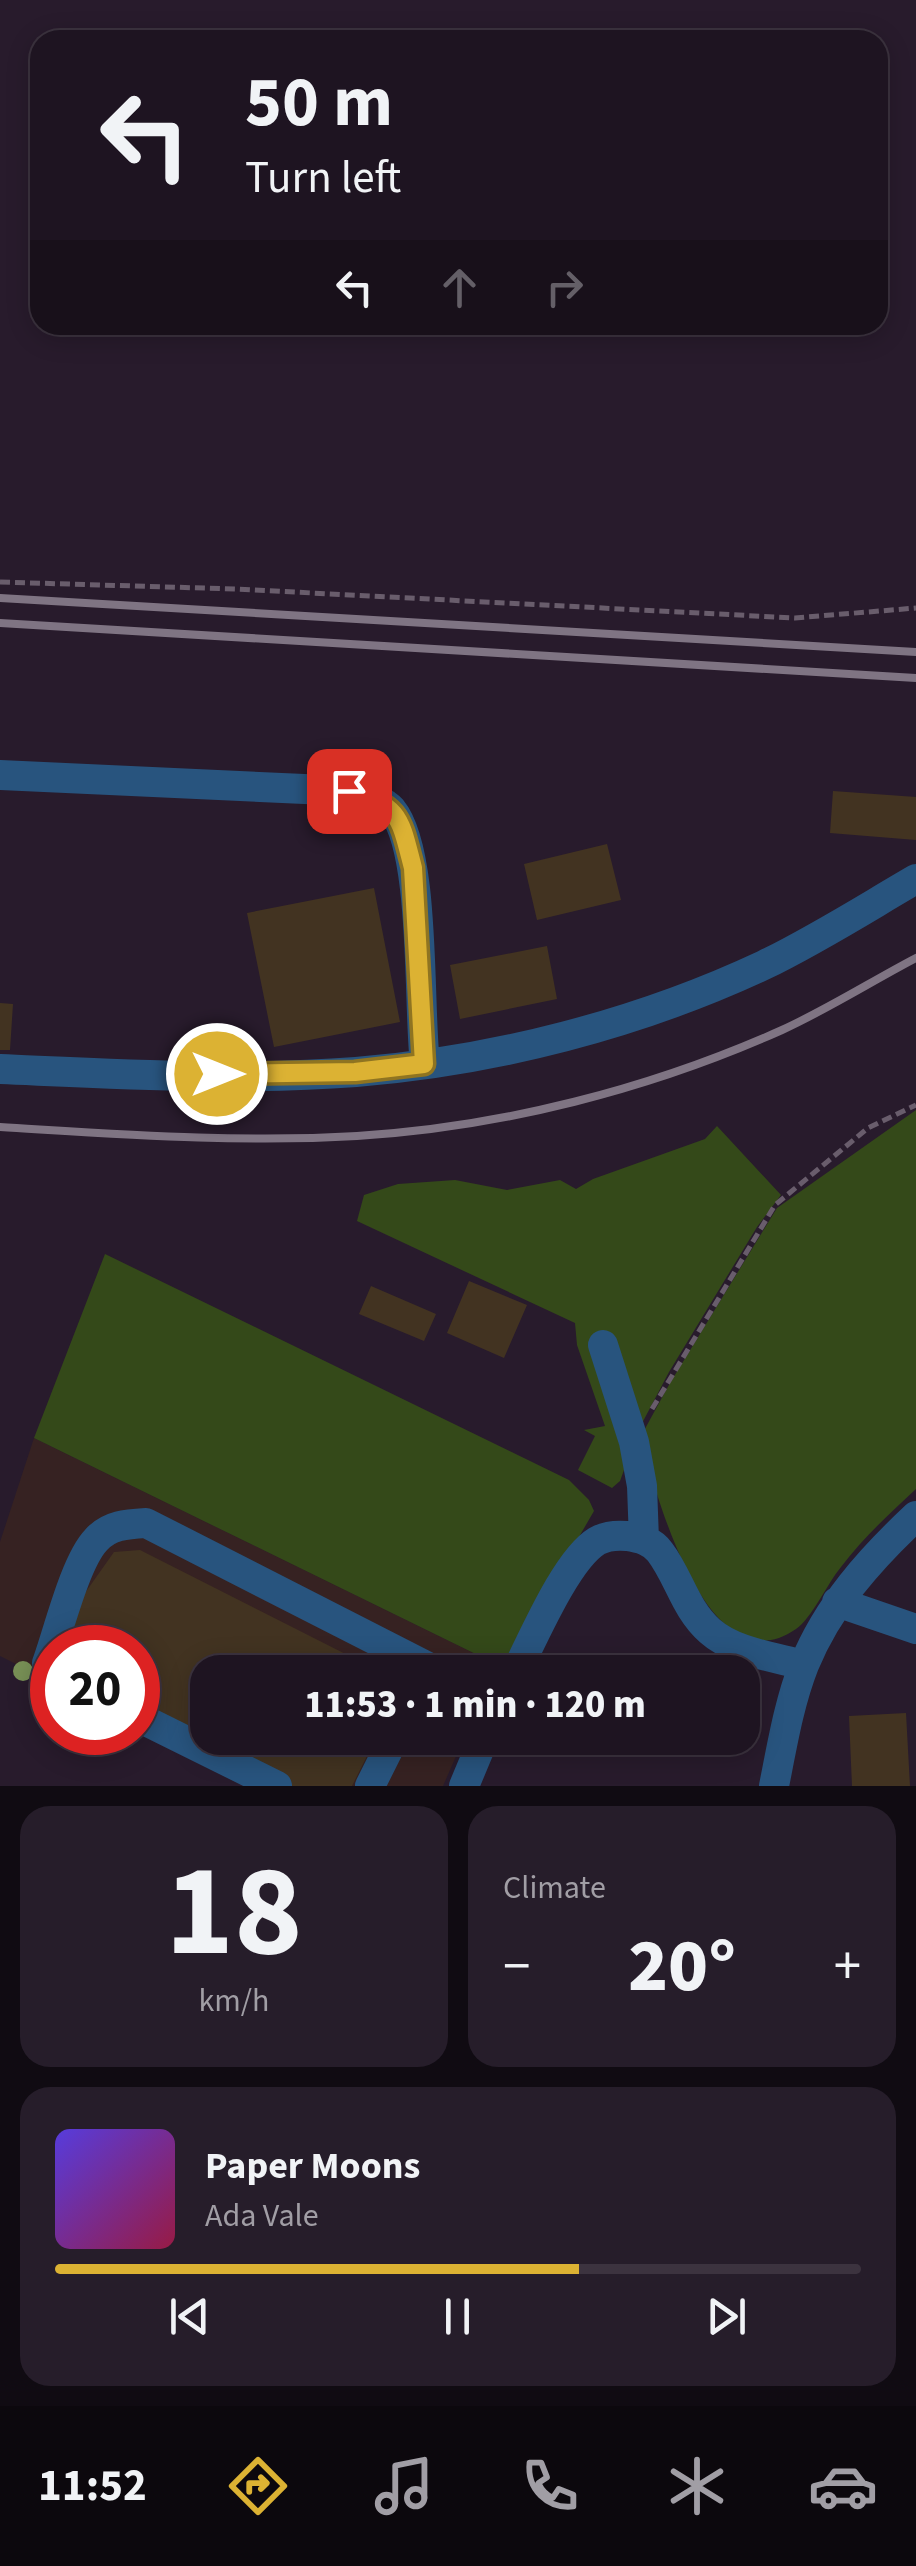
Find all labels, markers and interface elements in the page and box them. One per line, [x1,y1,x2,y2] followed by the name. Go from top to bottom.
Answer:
[245,53,393,153] text: 50 m
[80,70,210,200] icon: left
[245,146,401,210] text: Turn left
[327,260,382,315] icon: left
[432,260,487,315] icon: ahead
[537,260,592,315] icon: right
[307,749,392,834] pin
[322,764,377,819] icon: arrive
[165,1022,269,1126] position arrow
[30,1625,160,1755] speed limit sign: 20
[304,1678,646,1732] text: 11:53 · 1 min · 120 m
[165,1820,303,2005] text: 18
[503,1865,606,1911] text: Climate
[628,1913,736,2020] text: 20°
[503,1928,530,2006] text: −
[834,1928,861,2006] text: +
[199,1978,269,2024] text: km/h
[205,2139,420,2193] text: Paper Moons
[205,2193,319,2239] text: Ada Vale
[162,2289,217,2344] icon: previous
[430,2289,485,2344] icon: pause
[699,2289,754,2344] icon: next
[223,2451,293,2521] icon: directions
[369,2451,439,2521] icon: music
[515,2451,585,2521] icon: phone
[662,2451,732,2521] icon: climate
[808,2451,878,2521] icon: car
[38,2454,147,2518] text: 11:52

